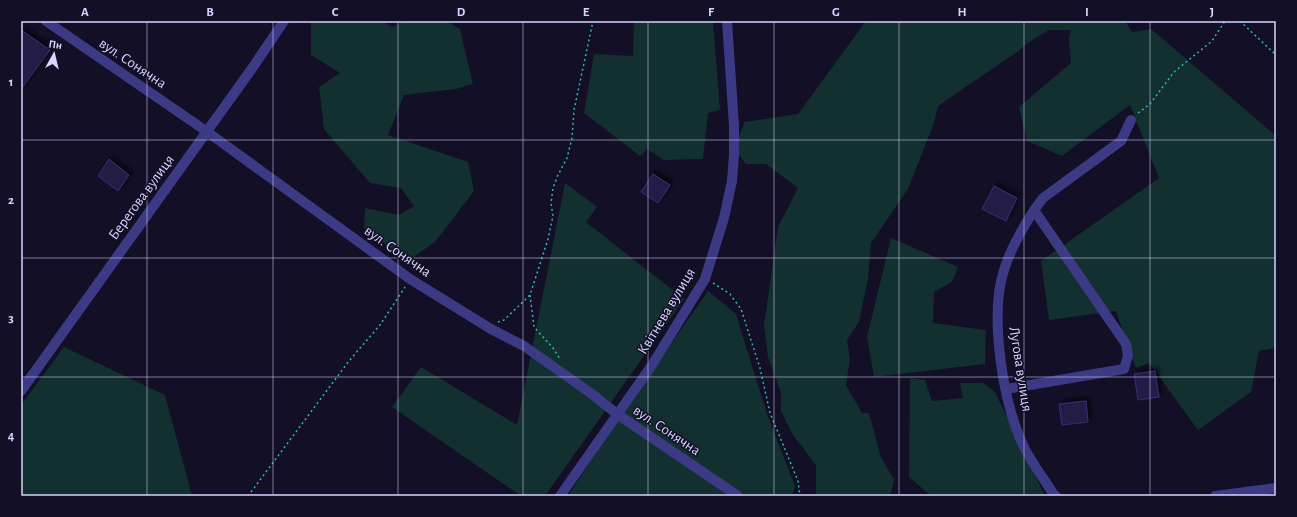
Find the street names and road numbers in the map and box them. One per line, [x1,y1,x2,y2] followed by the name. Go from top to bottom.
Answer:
[96,35,169,91] street label: вул. Сонячна
[106,152,177,243] street label: Берегова вулиця
[362,223,434,280] street label: вул. Сонячна
[635,265,698,357] street label: Квітнева вулиця
[1006,326,1035,413] street label: Лугова вулиця
[630,402,703,458] street label: вул. Сонячна

